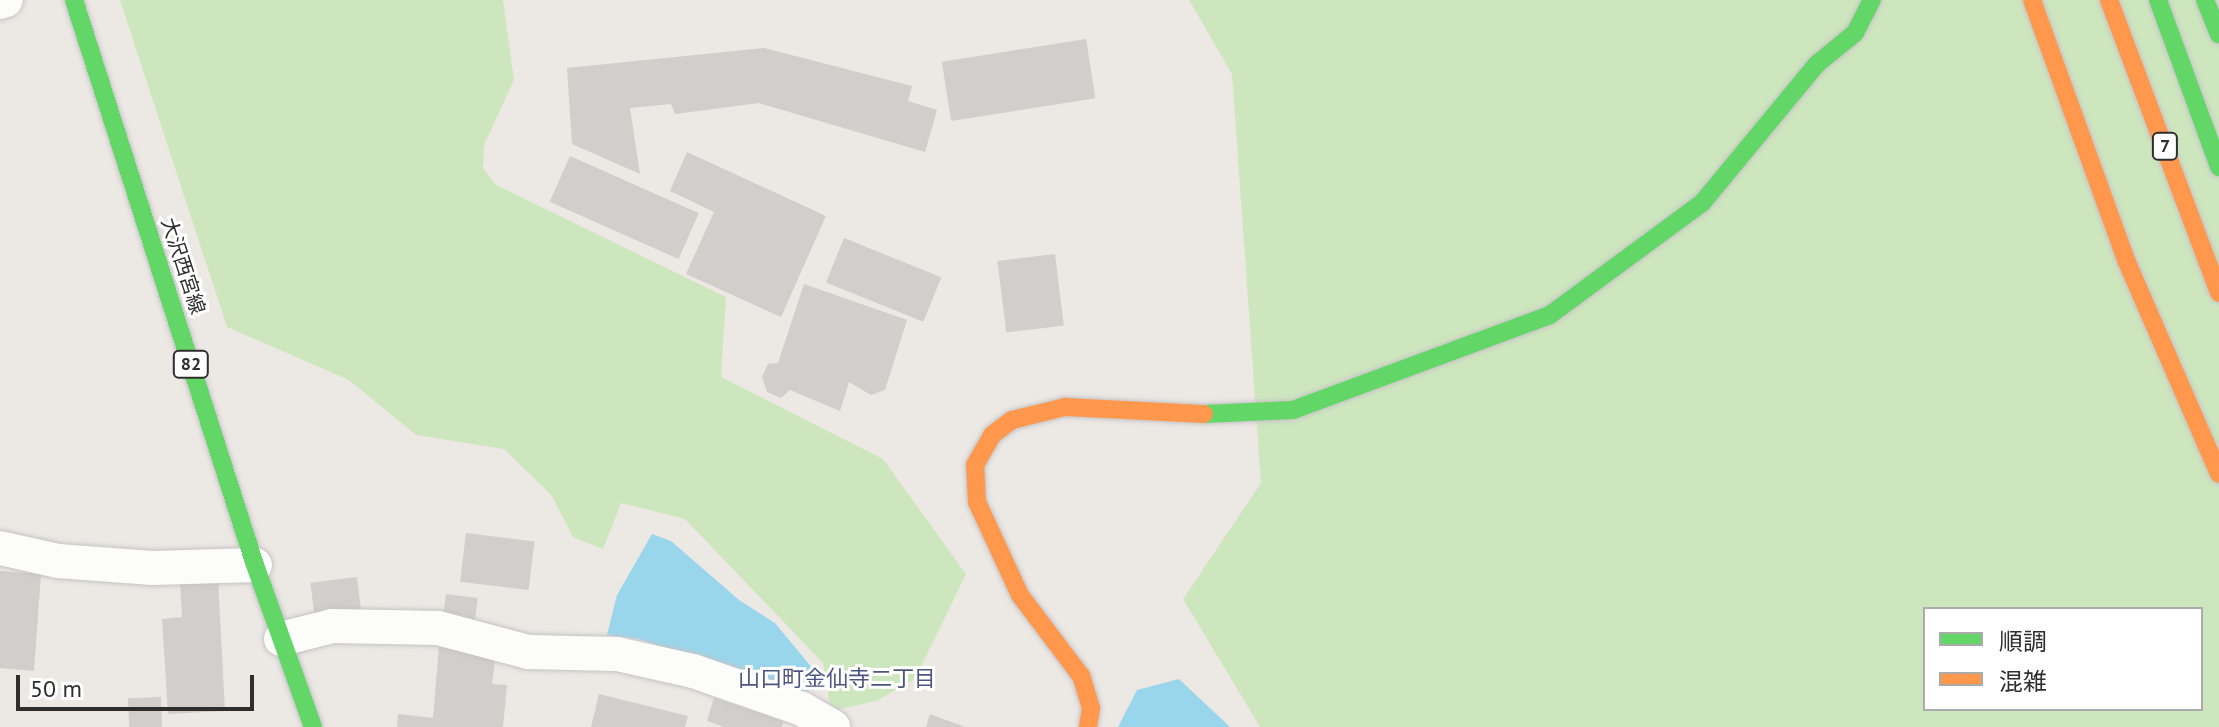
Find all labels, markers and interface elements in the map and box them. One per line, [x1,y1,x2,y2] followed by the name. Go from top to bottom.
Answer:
[2151,132,2179,160] road number: 7
[156,215,210,317] street label: 大沢西宮線
[171,350,211,378] road number: 82
[1923,607,2203,711] legend
[1999,626,2047,657] text: 順調
[20,659,258,709] scale bar
[738,666,936,692] district label: 山口町金仙寺二丁目
[1999,666,2047,697] text: 混雑
[30,673,82,704] text: 50 m

